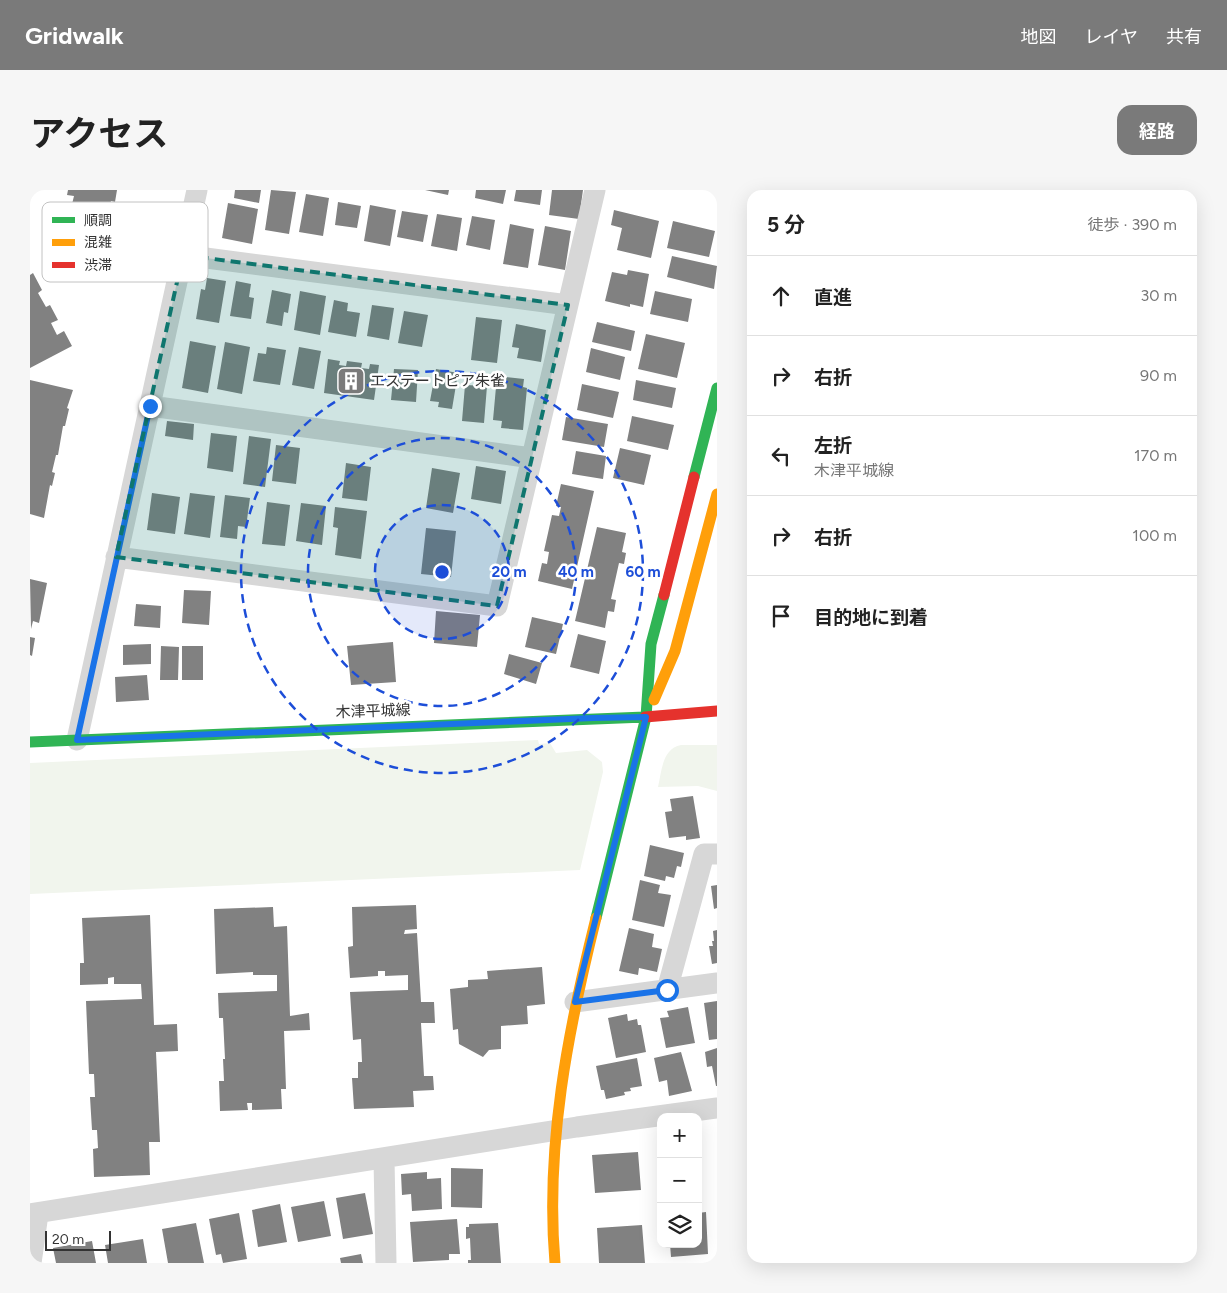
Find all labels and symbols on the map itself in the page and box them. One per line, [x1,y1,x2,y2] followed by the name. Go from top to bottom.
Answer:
[42,202,208,282] legend
[84,212,112,229] text: 順調
[84,234,112,251] text: 混雑
[84,257,112,274] text: 渋滞
[336,366,366,396] building icon: エステートピア朱雀
[370,372,505,390] place label: エステートピア朱雀
[139,395,162,418] route end
[433,563,451,581] centre of rings
[491,563,527,581] text: 20 m
[558,563,594,581] text: 40 m
[625,563,661,581] text: 60 m
[335,701,411,721] street label: 木津平城線
[656,979,679,1002] route start
[45,1228,111,1251] scale bar

